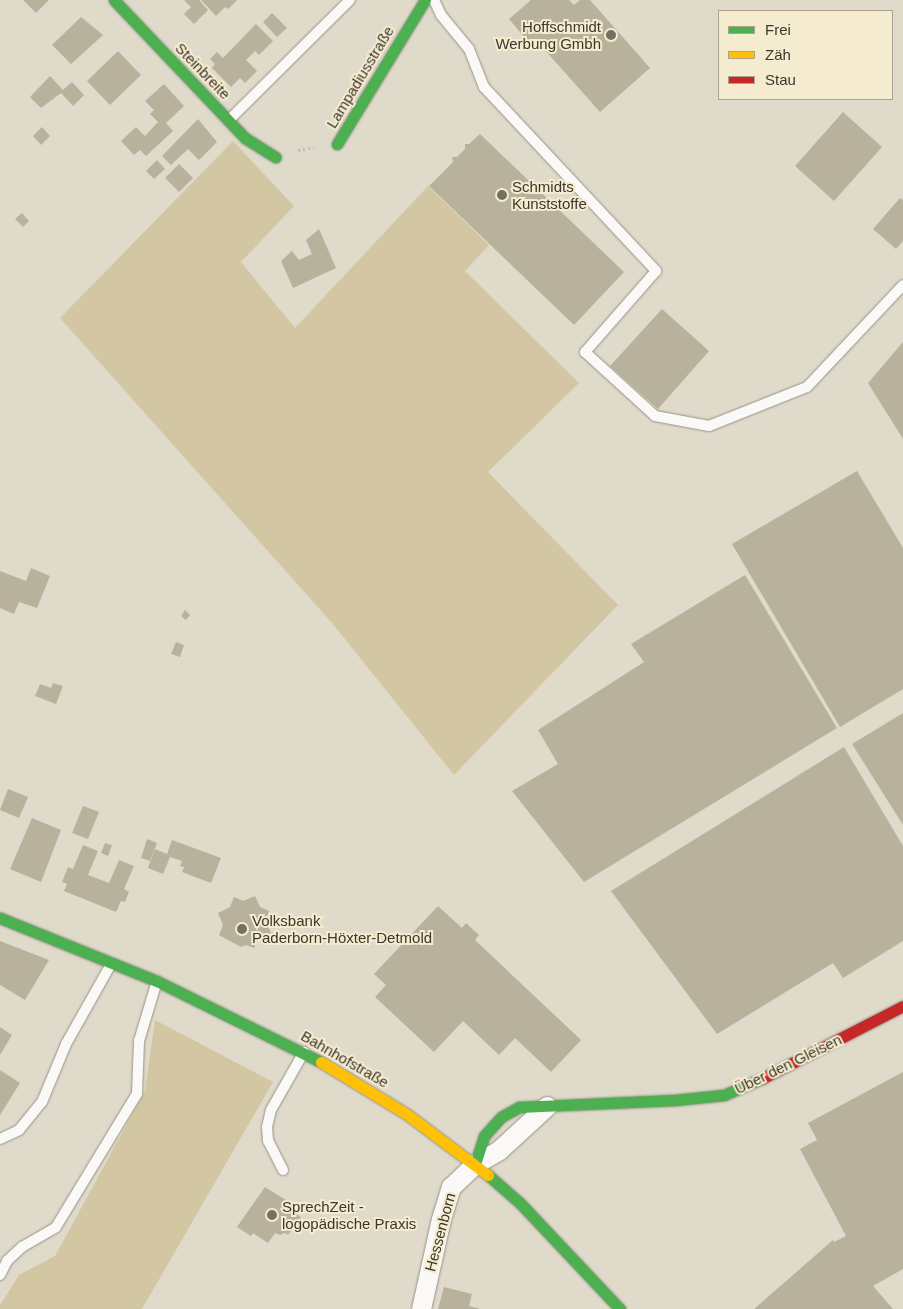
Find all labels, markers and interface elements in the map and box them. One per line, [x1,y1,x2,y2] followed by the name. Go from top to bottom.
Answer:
[718,10,893,100] legend
[495,17,601,52] place label: Hoffschmidt Werbung Gmbh
[765,21,791,38] text: Frei
[322,23,398,131] street label: Lampadiusstraße
[605,29,617,41] marker: Hoffschmidt Werbung Gmbh
[172,39,234,103] street label: Steinbreite
[765,46,791,63] text: Zäh
[765,71,796,88] text: Stau
[512,177,587,212] place label: Schmidts Kunststoffe
[496,189,508,201] marker: Schmidts Kunststoffe
[252,911,432,946] place label: Volksbank Paderborn-Höxter-Detmold
[236,923,248,935] marker: Volksbank Paderborn-Höxter-Detmold
[298,1027,392,1091] street label: Bahnhofstraße
[732,1030,844,1098] street label: Über den Gleisen
[421,1191,459,1273] street label: Hessenborn
[282,1197,416,1232] place label: SprechZeit - logopädische Praxis
[266,1209,278,1221] marker: SprechZeit - logopädische Praxis

